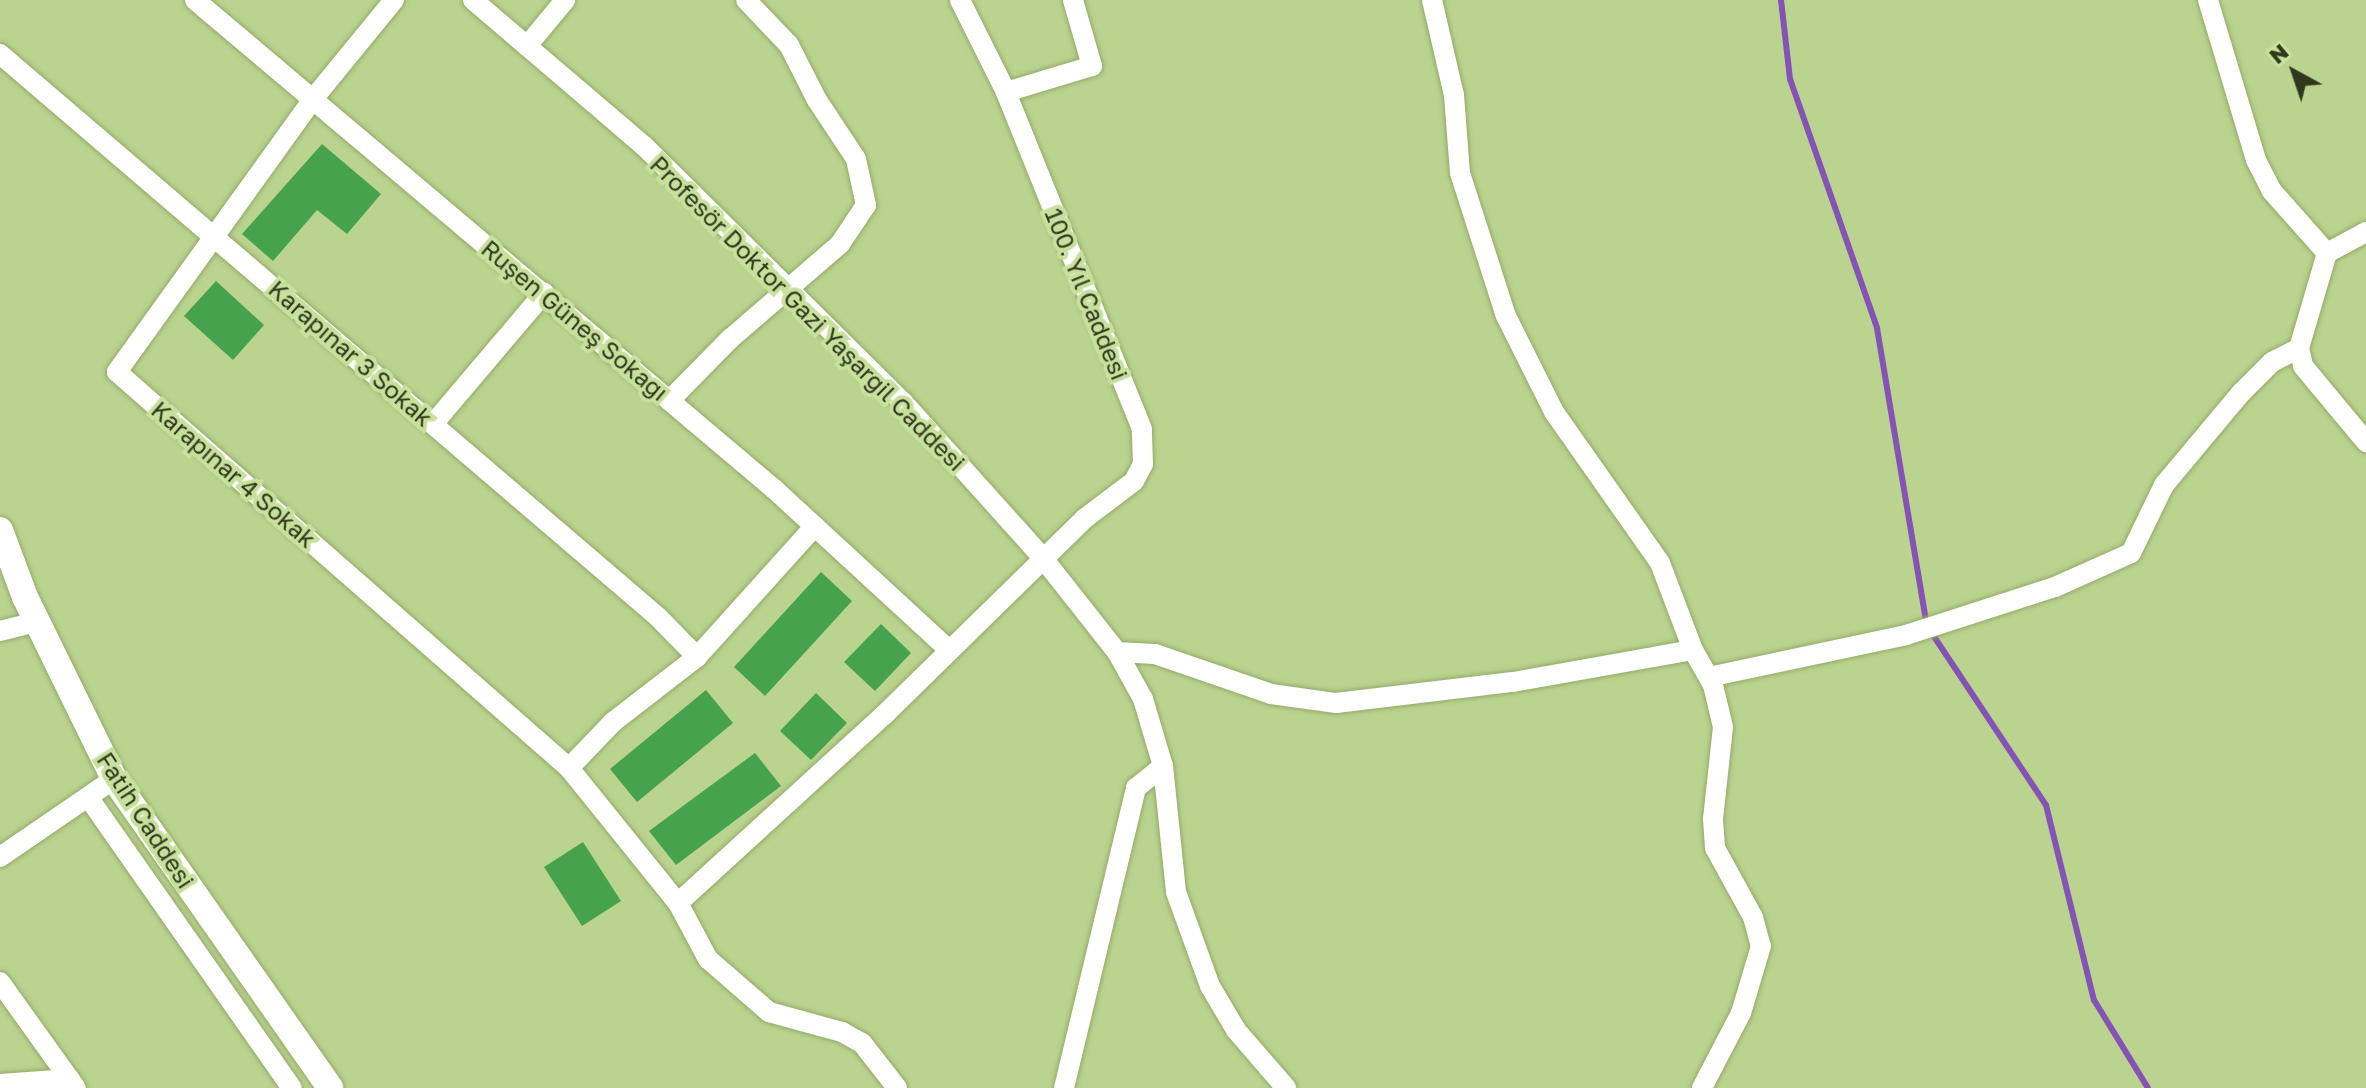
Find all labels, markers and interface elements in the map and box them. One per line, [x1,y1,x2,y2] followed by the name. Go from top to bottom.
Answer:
[2254,32,2334,112] north arrow
[2263,38,2293,69] text: N
[645,150,971,476] street label: Profesör Doktor Gazi Yaşargil Caddesi
[1039,204,1135,384] street label: 100. Yıl Caddesi
[476,234,674,406] street label: Ruşen Güneş Sokağı
[263,274,439,432] street label: Karapınar 3 Sokak
[146,395,322,553] street label: Karapınar 4 Sokak
[91,747,201,893] street label: Fatih Caddesi

